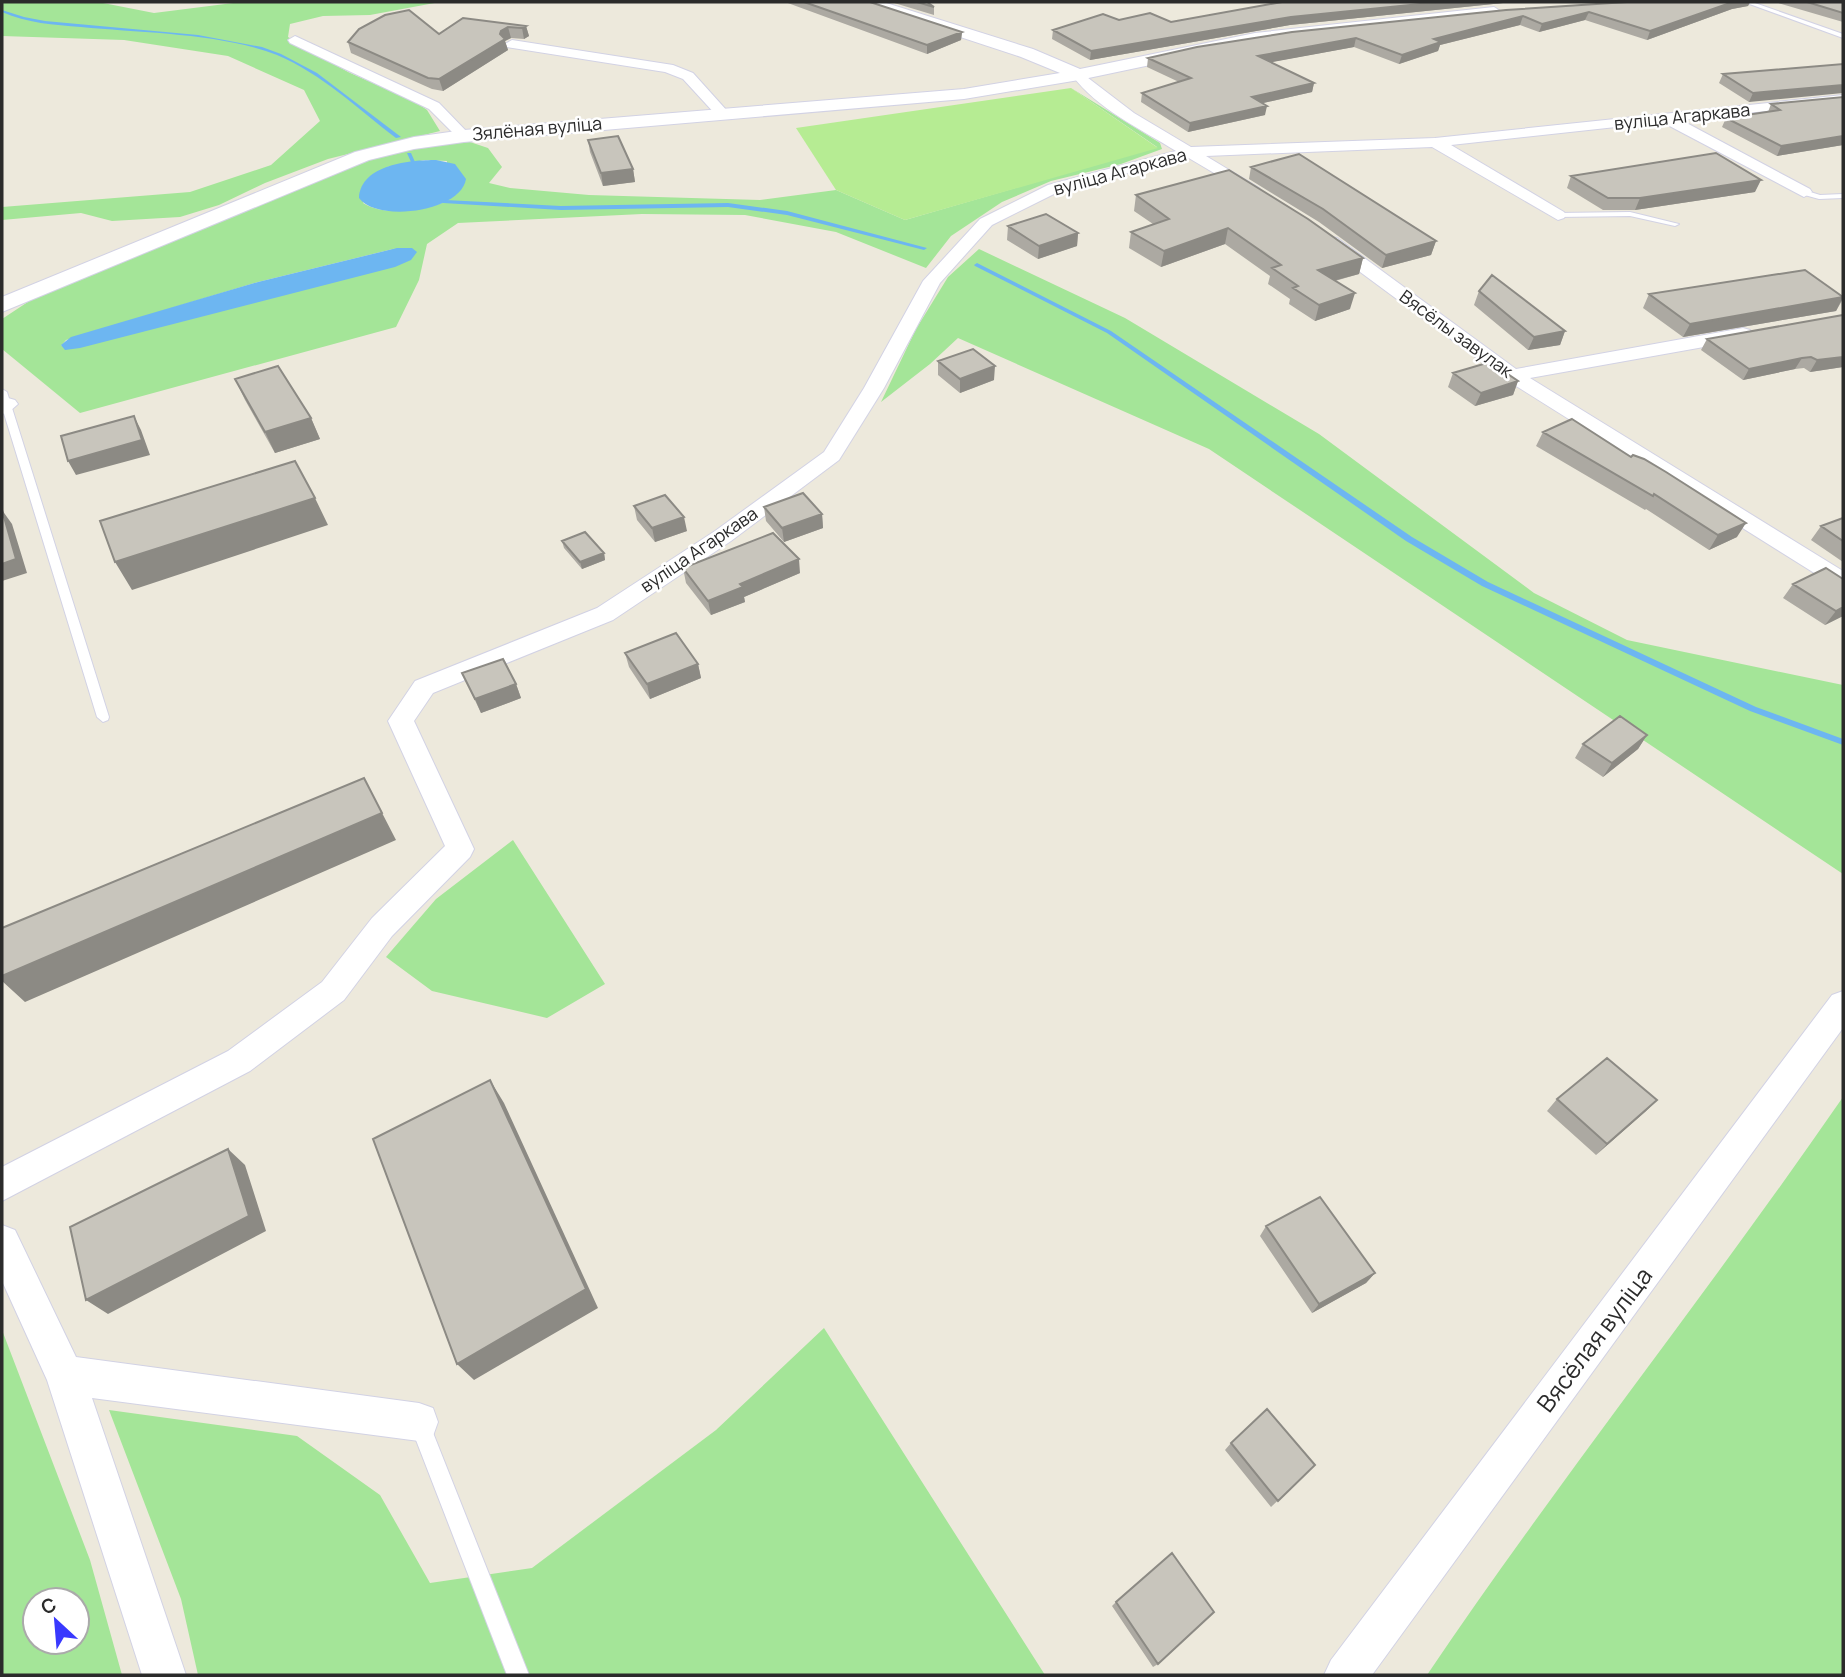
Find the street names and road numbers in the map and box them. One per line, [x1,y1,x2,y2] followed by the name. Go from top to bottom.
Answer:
[1613,97,1751,135] street label: вуліца Агаркава
[471,110,603,146] street label: Зялёная вуліца
[1051,142,1189,200] street label: вуліца Агаркава
[1395,284,1519,383] street label: Вясёлы завулак
[635,501,762,597] street label: вуліца Агаркава
[1529,1260,1659,1418] street label: Вясёлая вуліца

